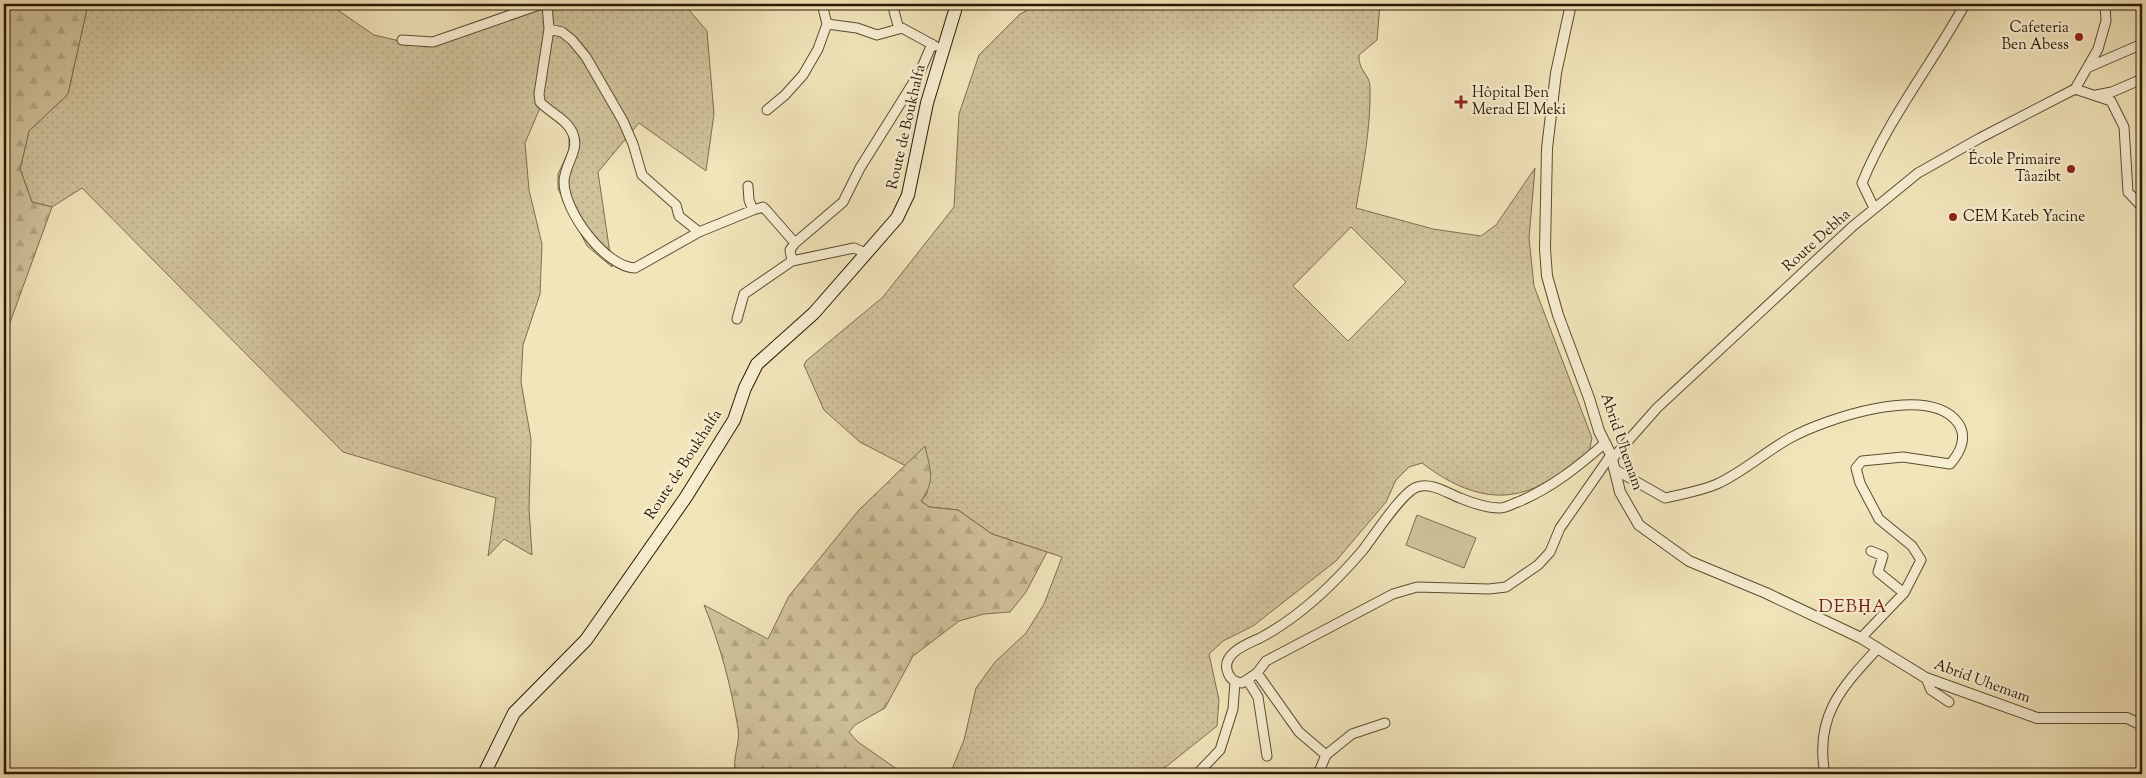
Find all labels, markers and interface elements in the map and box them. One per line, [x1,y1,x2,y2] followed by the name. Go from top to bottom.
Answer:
[2001,18,2069,56] place label: Cafeteria Ben Abess
[2073,31,2085,43] marker: Cafeteria Ben Abess
[882,62,932,191] street label: Route de Boukhalfa
[1472,83,1566,121] place label: Hôpital Ben Merad El Meki
[1454,95,1468,109] marker: Hôpital Ben Merad El Meki
[1969,149,2061,188] place label: École Primaire Tâazibt
[2065,163,2077,175] marker: École Primaire Tâazibt
[1778,205,1856,277] street label: Route Debha
[1963,207,2085,228] place label: CEM Kateb Yacine
[1947,211,1959,223] marker: CEM Kateb Yacine
[1595,391,1648,494] street label: Abrid Uhemam
[640,406,728,524] street label: Route de Boukhalfa
[1818,595,1888,621] district label: DEBḤA
[1931,655,2034,709] street label: Abrid Uhemam

